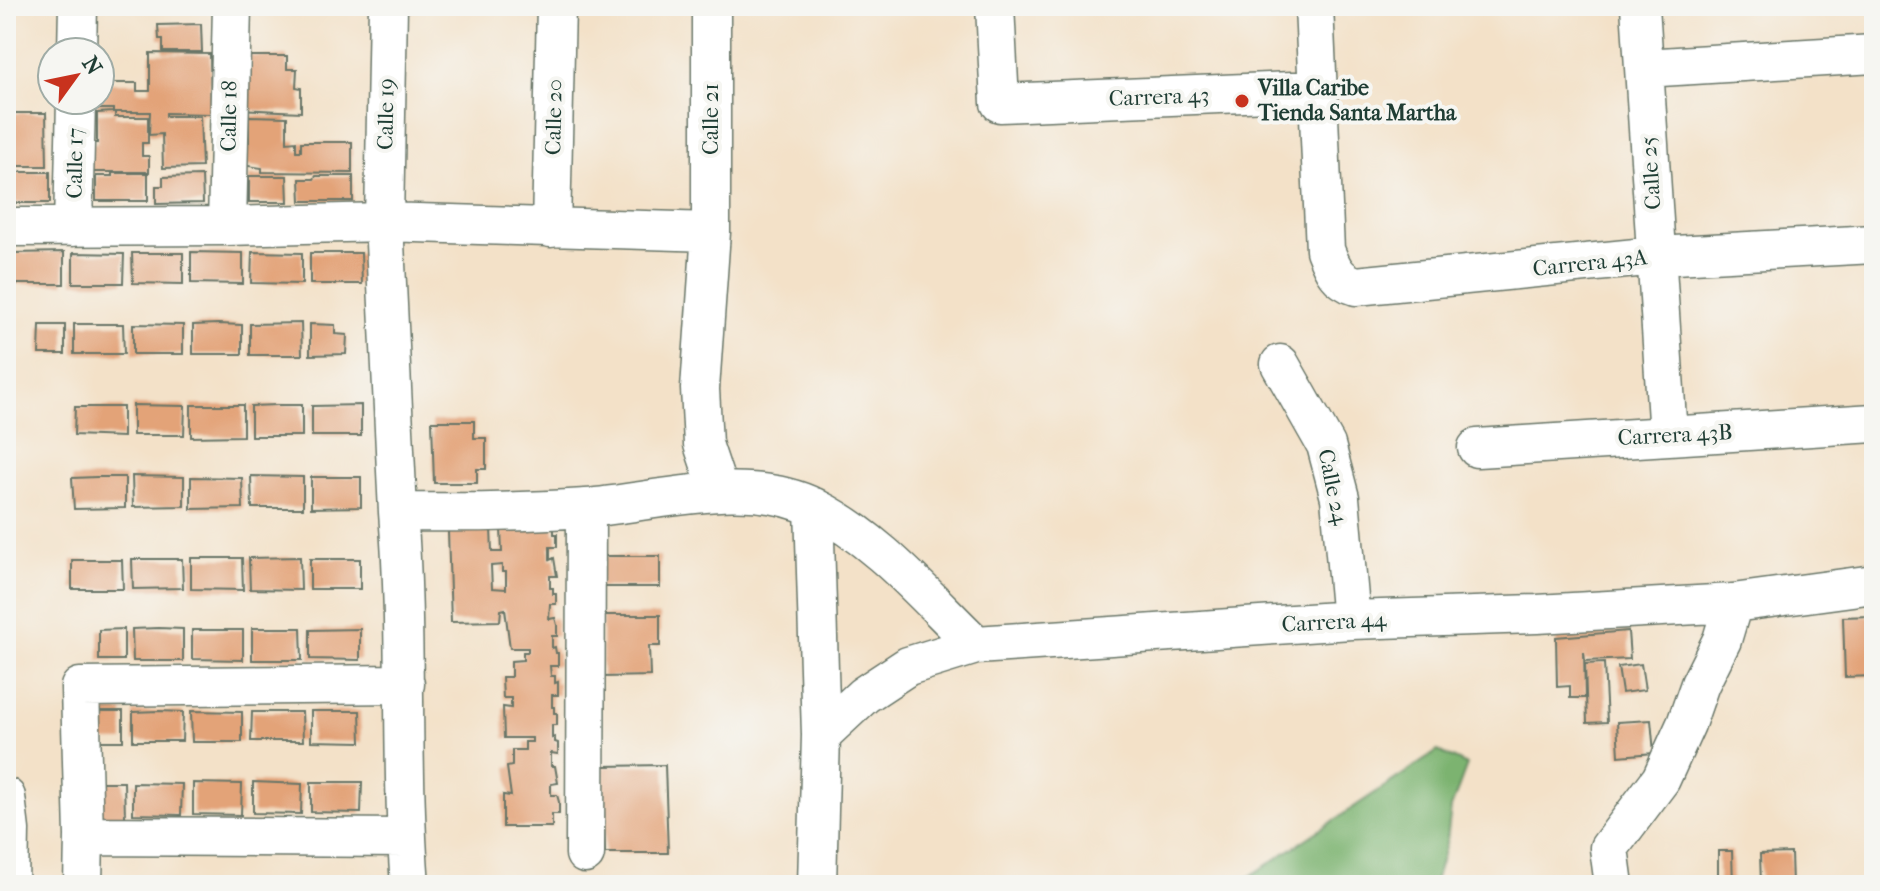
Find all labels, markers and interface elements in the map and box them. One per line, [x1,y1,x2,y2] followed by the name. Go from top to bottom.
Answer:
[36,36,116,116] north arrow
[76,52,108,80] text: N
[1257,75,1457,126] place label: Villa Caribe Tienda Santa Martha
[372,78,400,150] street label: Calle 19
[540,79,568,155] street label: Calle 20
[215,80,243,152] street label: Calle 18
[1108,82,1210,112] street label: Carrera 43
[698,83,724,155] street label: Calle 21
[1233,92,1251,110] marker: Villa Caribe Tienda Santa Martha
[61,127,89,199] street label: Calle 17
[1635,135,1667,211] street label: Calle 25
[1531,244,1649,282] street label: Carrera 43A
[1617,419,1733,451] street label: Carrera 43B
[1312,447,1354,528] street label: Calle 24
[1281,606,1388,638] street label: Carrera 44

